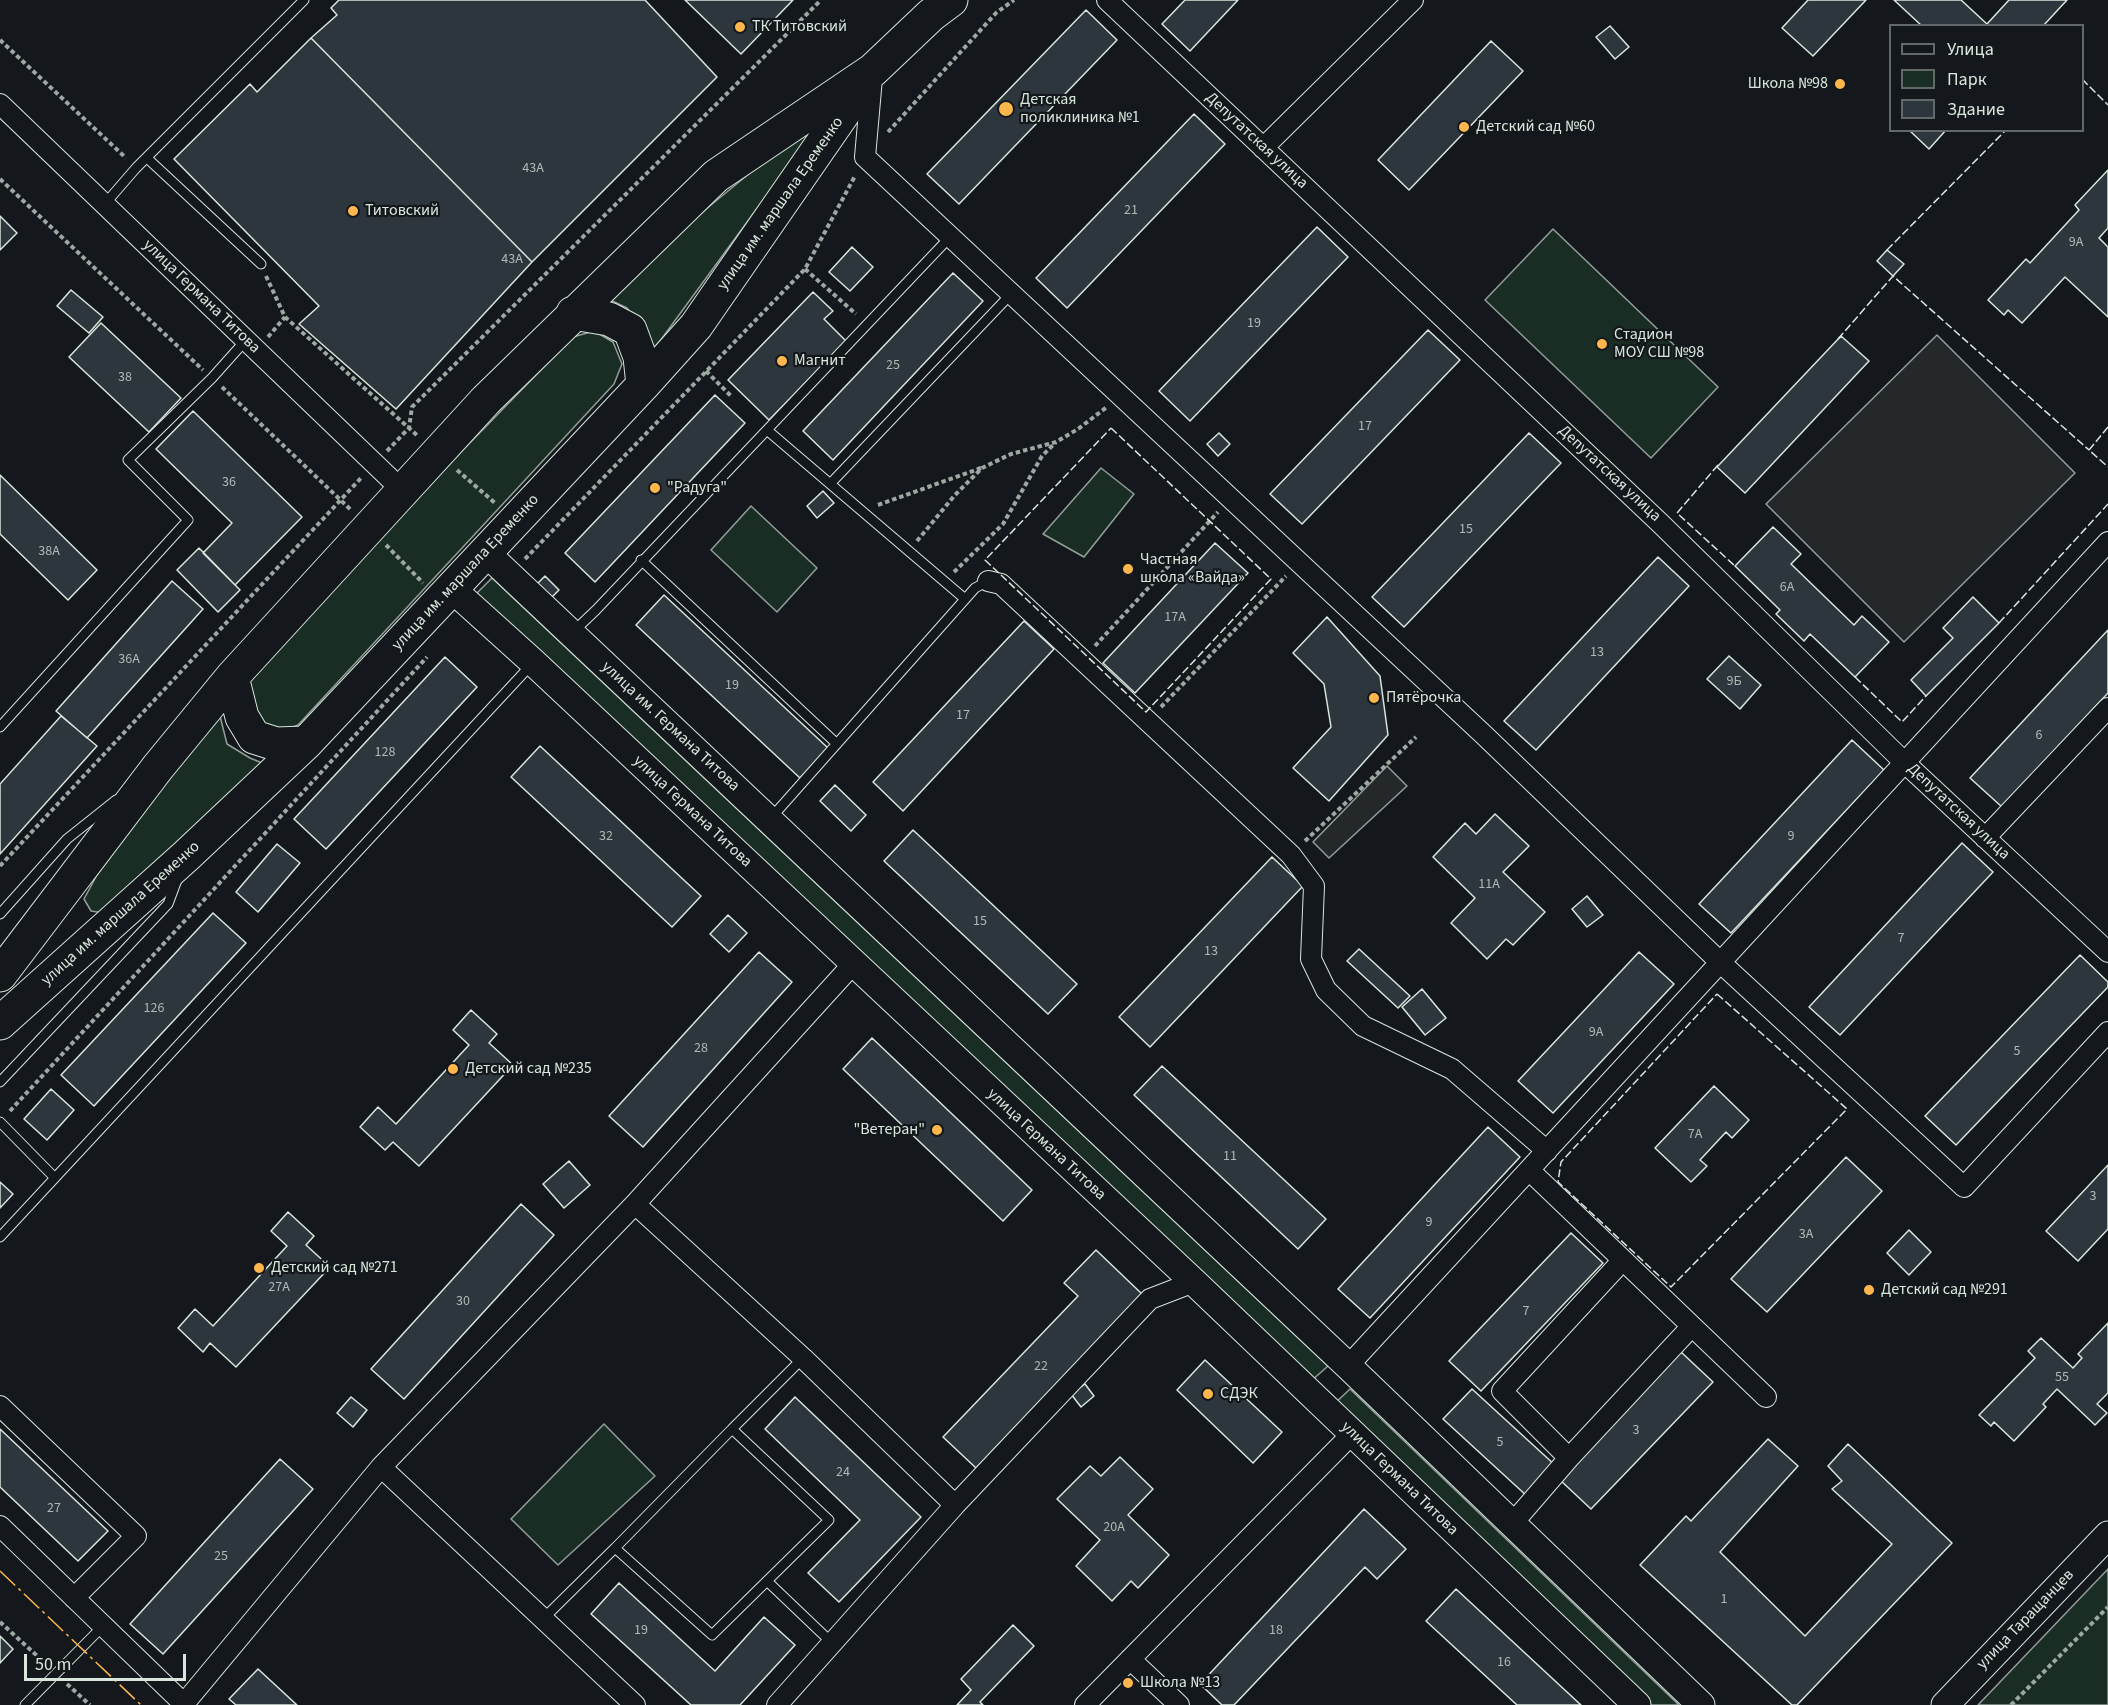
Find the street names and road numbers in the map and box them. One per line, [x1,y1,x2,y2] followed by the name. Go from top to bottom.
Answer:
[1201,89,1311,193] street label: Депутатская улица
[714,114,848,294] street label: улица им. маршала Еременко
[138,236,264,358] street label: улица Германа Титова
[1554,422,1664,526] street label: Депутатская улица
[388,491,544,655] street label: улица им. маршала Еременко
[597,658,743,796] street label: улица им. Германа Титова
[629,752,755,872] street label: улица Германа Титова
[1903,760,2013,864] street label: Депутатская улица
[38,838,204,990] street label: улица им. маршала Еременко
[983,1085,1109,1205] street label: улица Германа Титова
[1336,1418,1462,1540] street label: улица Германа Титова
[1973,1566,2079,1674] street label: улица Таращанцев

